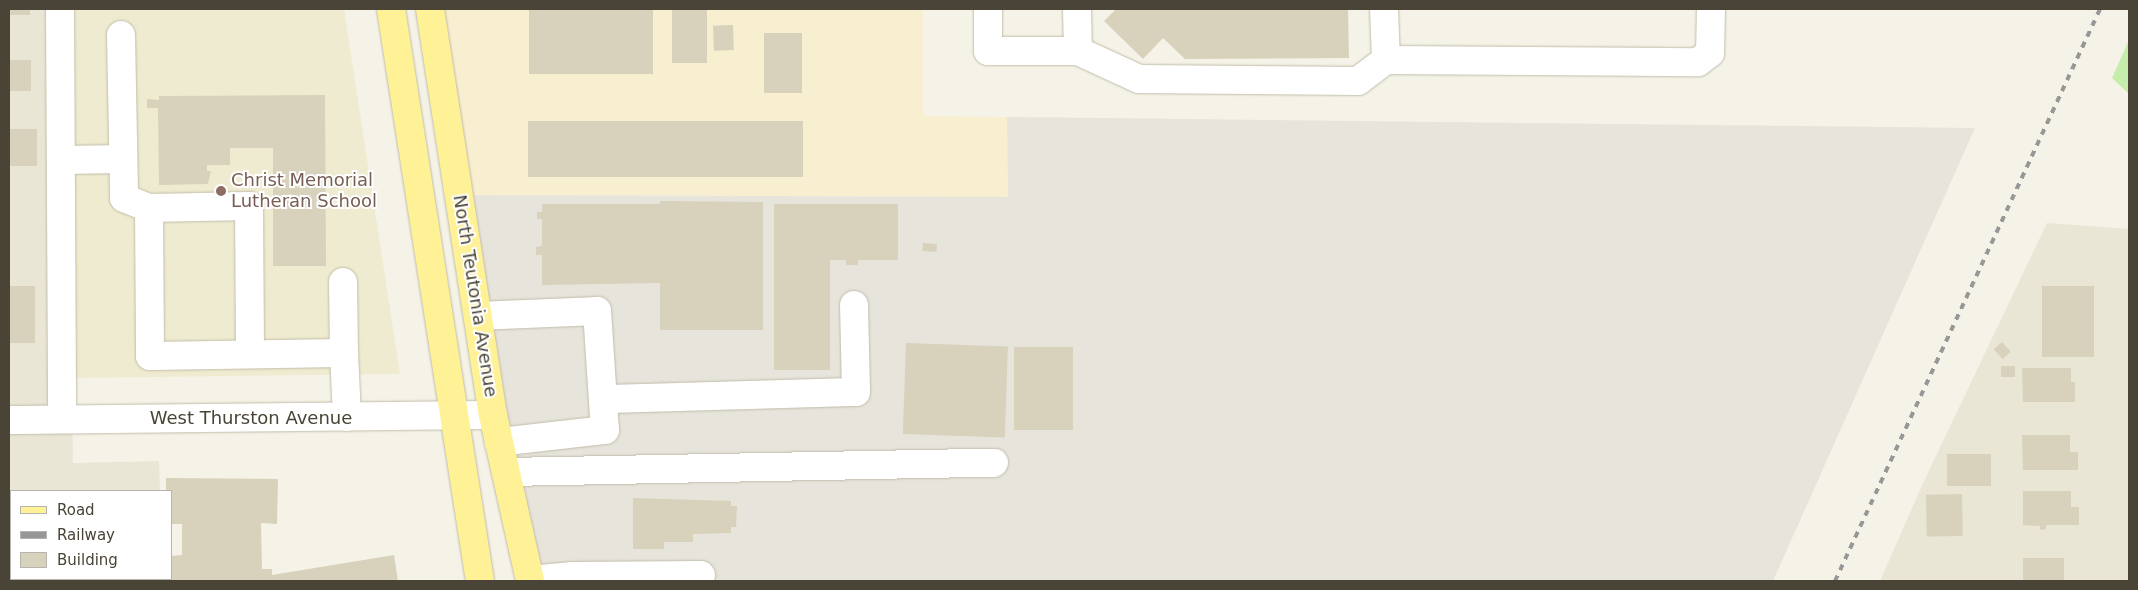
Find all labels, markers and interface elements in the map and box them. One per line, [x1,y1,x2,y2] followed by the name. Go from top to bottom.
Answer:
[231,170,377,212] place label: Christ Memorial Lutheran School
[215,185,227,197] marker: Christ Memorial Lutheran School
[448,193,502,399] street label: North Teutonia Avenue
[150,407,352,429] street label: West Thurston Avenue
[10,490,172,580] legend
[57,501,95,519] text: Road
[57,526,115,544] text: Railway
[57,551,118,569] text: Building

